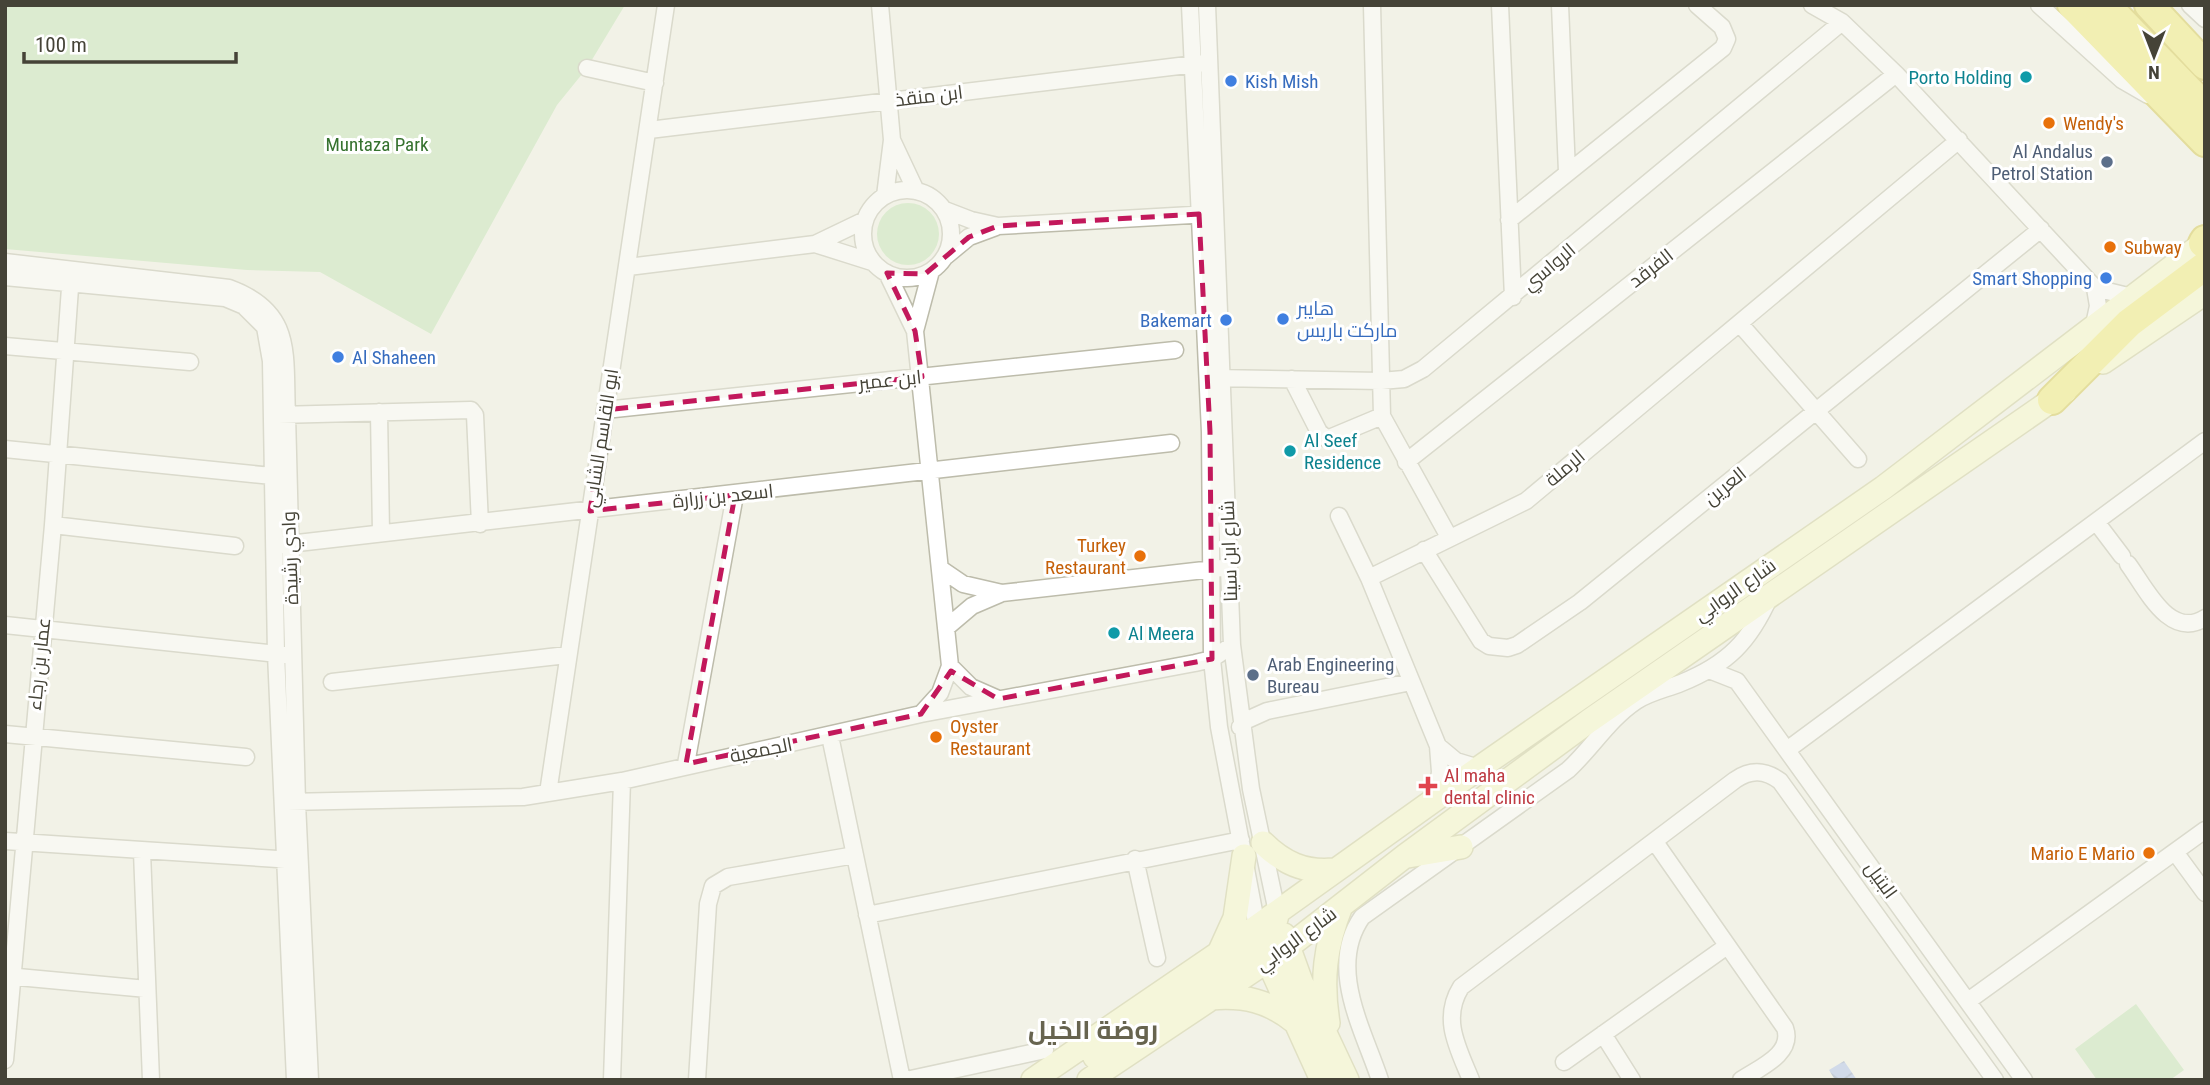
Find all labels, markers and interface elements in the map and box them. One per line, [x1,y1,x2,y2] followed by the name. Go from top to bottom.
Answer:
[24,21,236,65] scale bar
[2119,21,2189,91] north arrow
[35,33,87,57] text: 100 m
[2148,61,2160,84] text: N
[1908,66,2012,89] place label: Porto Holding
[2018,69,2034,85] marker: Porto Holding
[1245,70,1318,93] place label: Kish Mish
[1223,73,1239,89] marker: Kish Mish
[894,80,964,112] street label: ابن منقذ
[2063,112,2124,135] place label: Wendy's
[2041,115,2057,131] marker: Wendy's
[325,133,429,156] park label: Muntaza Park
[1991,140,2093,185] place label: Al Andalus Petrol Station
[2099,154,2115,170] marker: Al Andalus Petrol Station
[2124,236,2182,259] place label: Subway
[1518,238,1582,298] street label: الرواسي
[2102,239,2118,255] marker: Subway
[1624,244,1678,292] street label: الفرقد
[1972,267,2092,290] place label: Smart Shopping
[2098,270,2114,286] marker: Smart Shopping
[1296,297,1398,342] place label: هايبر ماركت باريس
[1140,309,1212,332] place label: Bakemart
[1275,311,1291,327] marker: هايبر ماركت باريس
[1218,312,1234,328] marker: Bakemart
[352,346,436,369] place label: Al Shaheen
[330,349,346,365] marker: Al Shaheen
[856,365,923,395] street label: ابن عمير
[579,367,626,510] street label: ابو القاسم الشابي
[1304,429,1381,474] place label: Al Seef Residence
[1282,443,1298,459] marker: Al Seef Residence
[1540,445,1590,491] street label: الرملة
[1699,462,1751,510] street label: العرين
[671,479,775,513] street label: اسعد بن زرارة
[1216,500,1244,602] street label: شارع ابن سينا
[277,511,306,605] street label: وادي رشيدة
[1045,534,1126,579] place label: Turkey Restaurant
[1132,548,1148,564] marker: Turkey Restaurant
[1690,553,1782,629] street label: شارع الروابي
[23,616,55,712] street label: عمار بن رجاء
[1128,622,1194,645] place label: Al Meera
[1106,625,1122,641] marker: Al Meera
[1267,653,1394,698] place label: Arab Engineering Bureau
[1245,667,1261,683] marker: Arab Engineering Bureau
[950,715,1031,760] place label: Oyster Restaurant
[928,729,944,745] marker: Oyster Restaurant
[728,733,794,767] street label: الجمعية
[1444,764,1535,809] place label: Al maha dental clinic
[1418,776,1438,796] marker: Al maha dental clinic
[2031,842,2135,865] place label: Mario E Mario
[2141,845,2157,861] marker: Mario E Mario
[1860,857,1902,903] street label: البتيل
[1251,902,1343,979] street label: شارع الروابي
[1028,1015,1158,1046] district label: روضة الخيل

